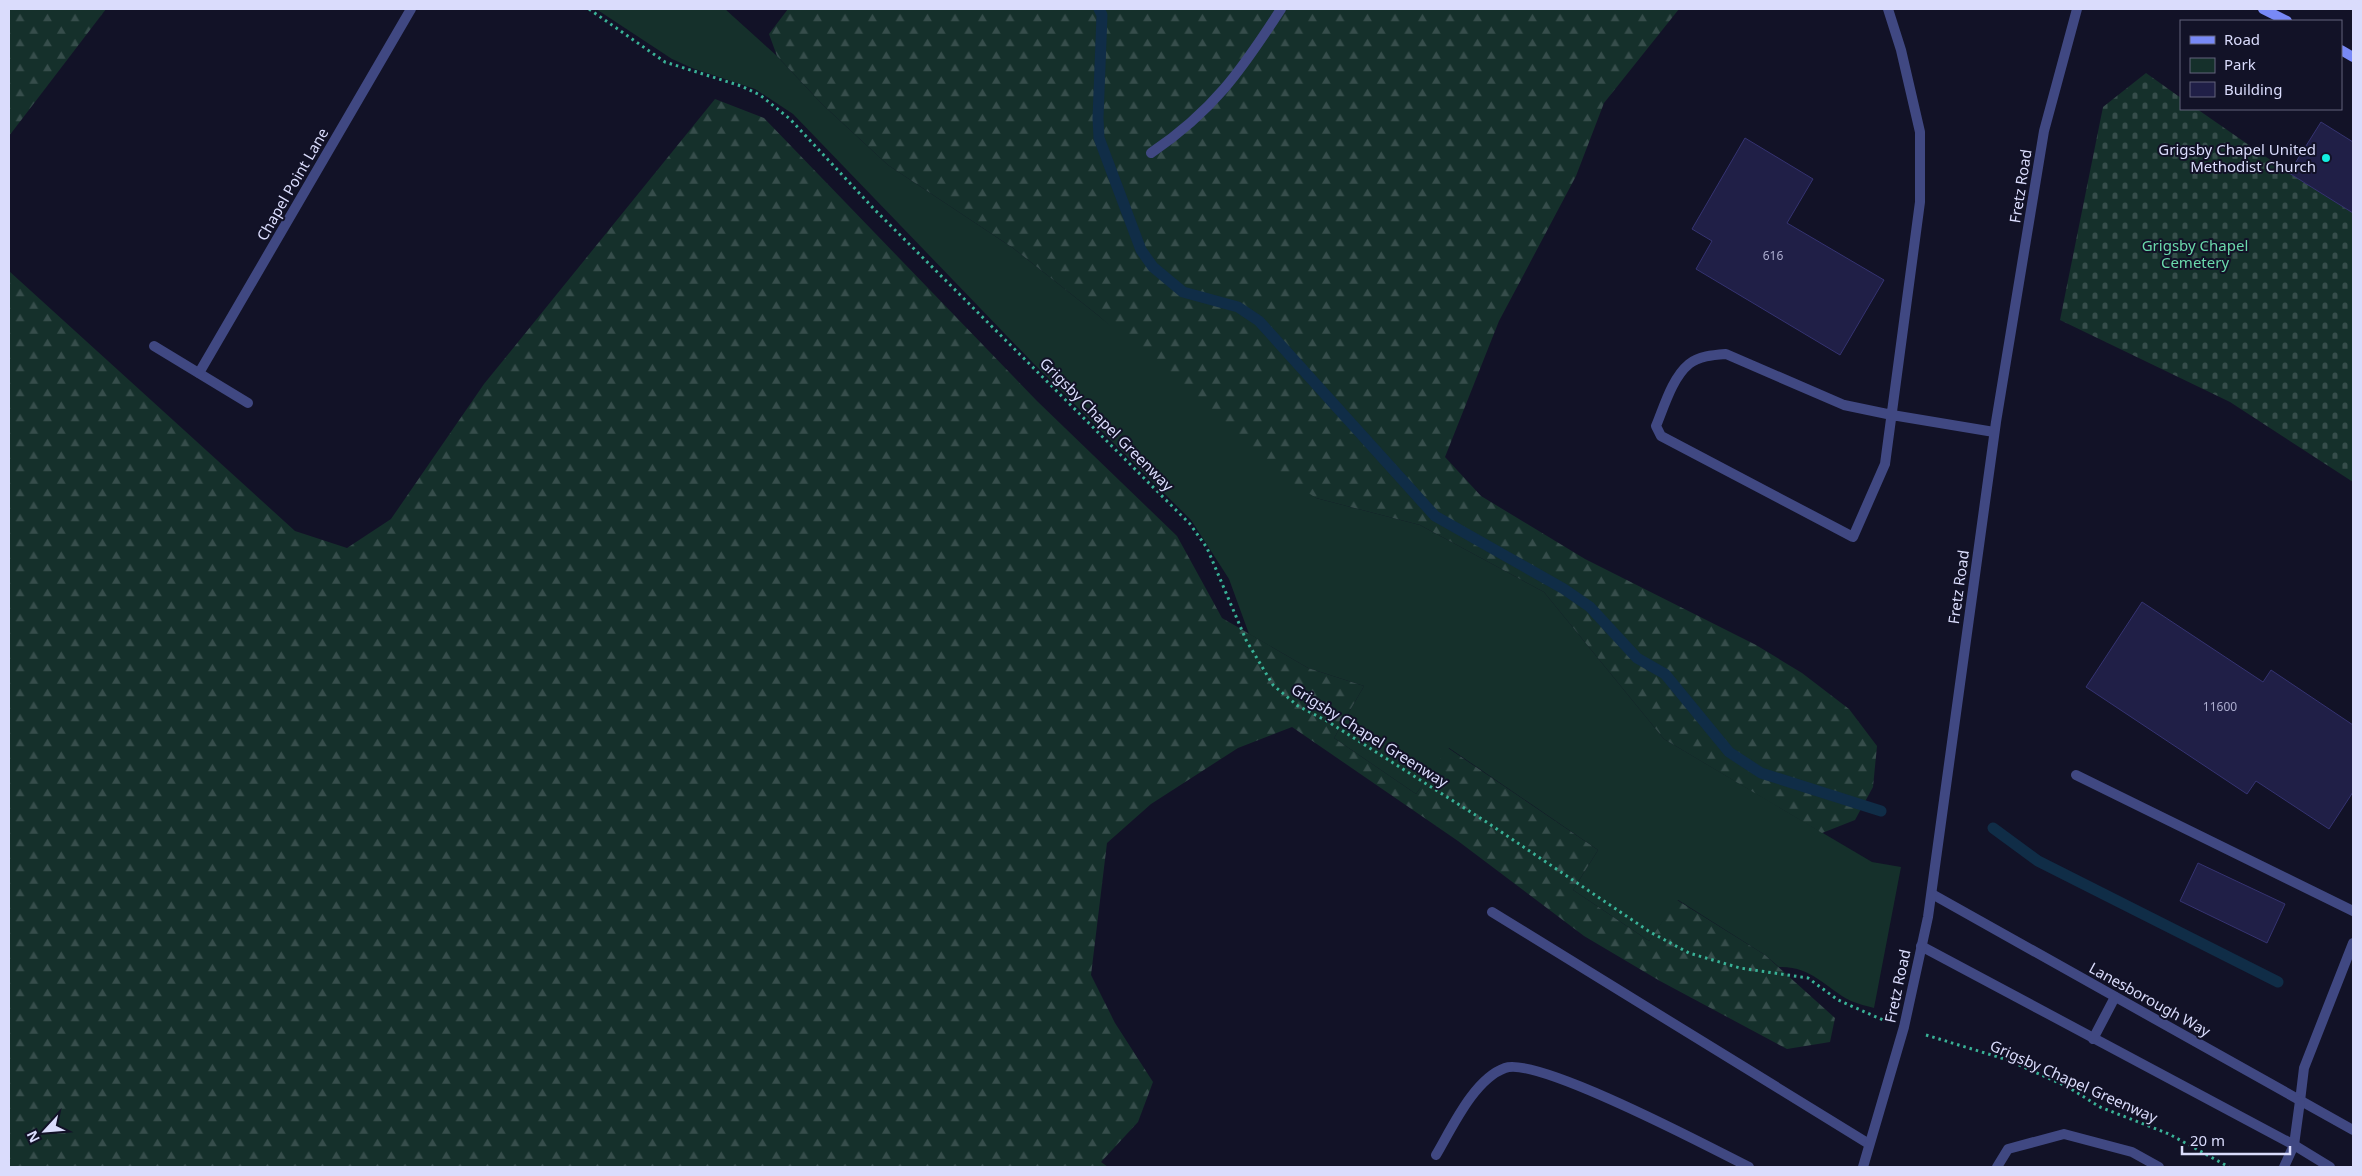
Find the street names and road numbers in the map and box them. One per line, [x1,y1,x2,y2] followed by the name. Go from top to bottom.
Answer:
[252,124,332,244] street label: Chapel Point Lane
[2004,148,2036,224] street label: Fretz Road
[1036,353,1178,495] street label: Grigsby Chapel Greenway
[1943,549,1973,625] street label: Fretz Road
[1288,678,1452,792] street label: Grigsby Chapel Greenway
[1879,947,1915,1025] street label: Fretz Road
[2086,957,2215,1041] street label: Lanesborough Way
[1987,1035,2161,1127] street label: Grigsby Chapel Greenway

